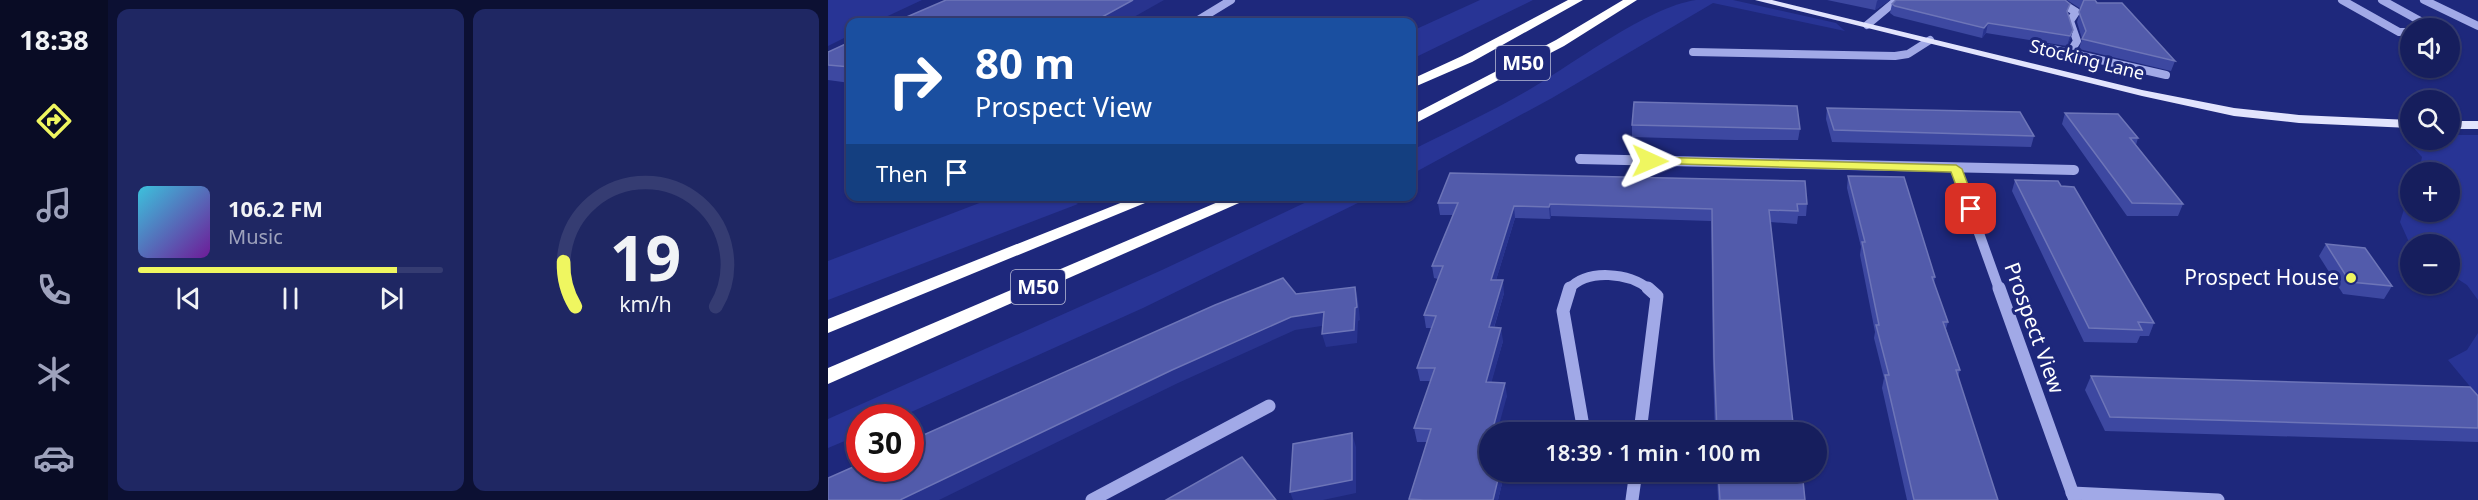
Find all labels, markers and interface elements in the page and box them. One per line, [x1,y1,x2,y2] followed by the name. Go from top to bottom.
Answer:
[2400,18,2460,294] map controls
[2400,18,2460,78] button: sound
[19,21,89,58] text: 18:38
[2027,33,2147,85] street label: Stocking Lane
[975,34,1075,91] text: 80 m
[876,42,954,120] icon: right
[1496,46,1550,80] road number: M50
[975,88,1152,125] text: Prospect View
[2400,90,2460,150] button: search
[33,100,75,142] icon: directions
[1618,129,1682,193] position arrow
[940,156,973,189] icon: arrive
[876,158,928,188] text: Then
[2400,162,2460,222] button: +
[1945,183,1996,234] pin
[33,184,75,226] icon: music
[1954,192,1987,225] icon: arrive
[228,193,323,223] text: 106.2 FM
[610,214,681,299] text: 19
[228,223,283,250] text: Music
[2400,234,2460,294] button: −
[1998,258,2072,398] street label: Prospect View
[2184,263,2339,291] place label: Prospect House
[33,269,75,311] icon: phone
[1011,270,1065,304] road number: M50
[2344,271,2358,285] marker: Prospect House
[172,282,205,315] icon: previous
[274,282,307,315] icon: pause
[375,282,408,315] icon: next
[619,289,672,318] text: km/h
[33,353,75,395] icon: climate
[846,404,924,482] speed limit sign: 30
[33,437,75,479] icon: car
[1545,437,1761,467] text: 18:39 · 1 min · 100 m

